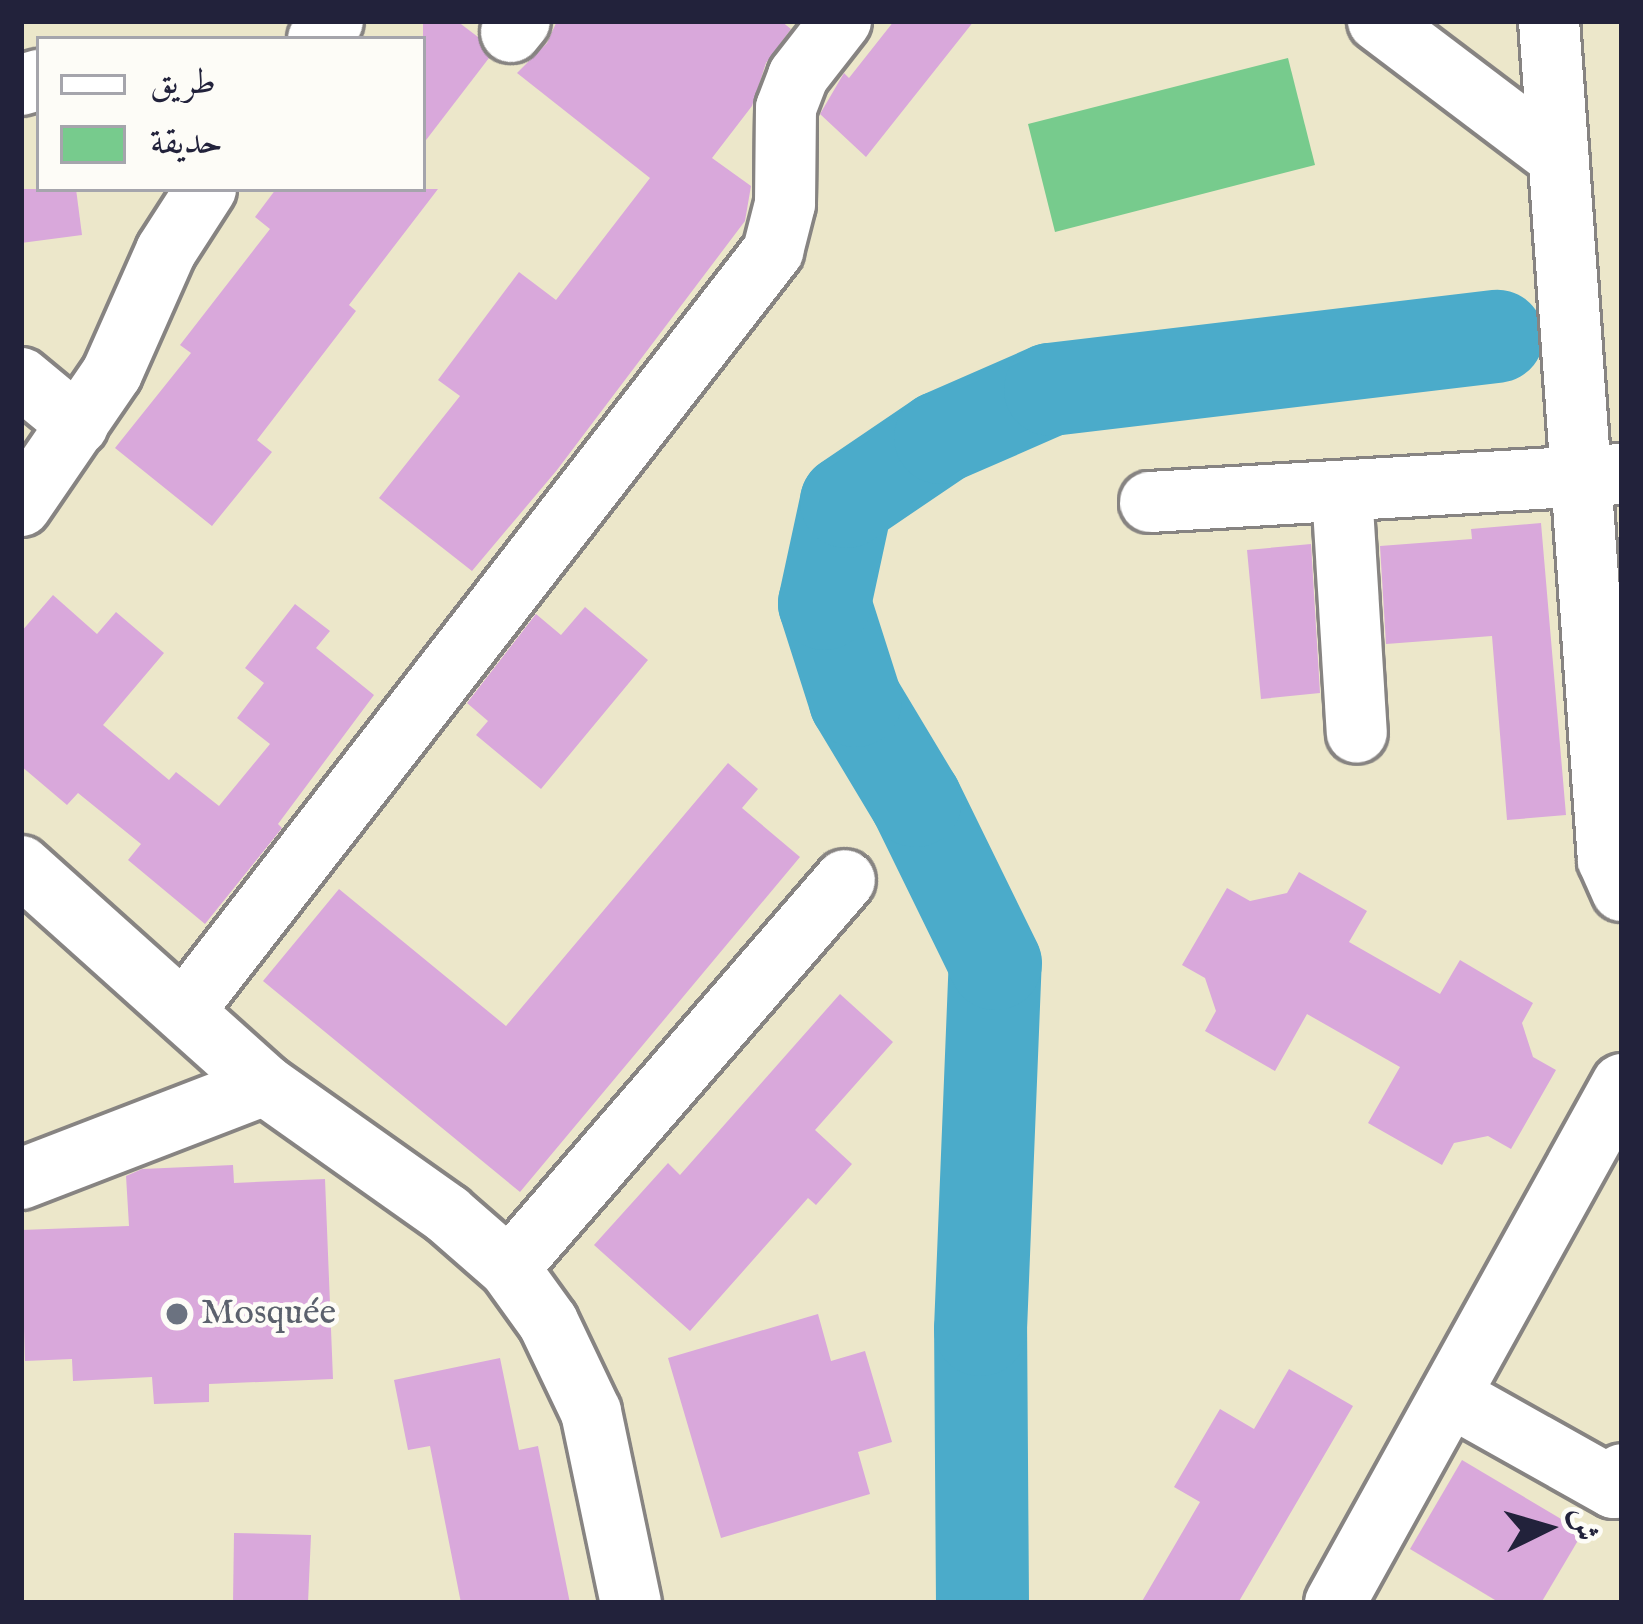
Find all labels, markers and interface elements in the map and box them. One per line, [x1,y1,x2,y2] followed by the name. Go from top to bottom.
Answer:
[36,36,426,192] legend
[150,60,216,106] text: طريق
[150,120,223,166] text: حديقة
[201,1292,336,1336] place label: Mosquée
[164,1301,190,1327] marker: Mosquée
[1487,1468,1607,1588] north arrow
[1561,1507,1605,1543] text: ش

